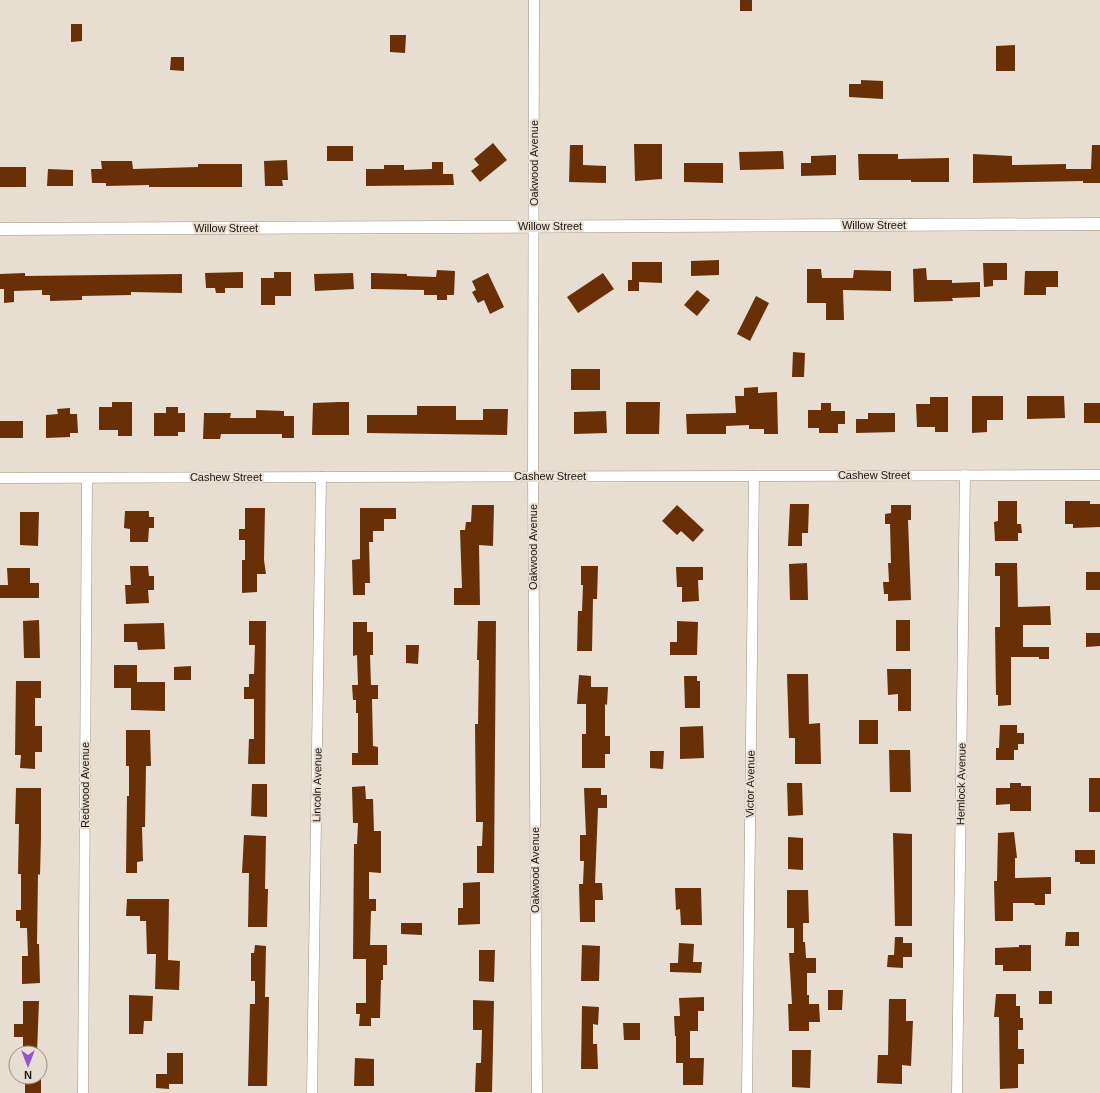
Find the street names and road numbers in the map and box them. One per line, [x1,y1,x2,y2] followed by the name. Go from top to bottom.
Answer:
[528,120,540,206] street label: Oakwood Avenue
[842,219,906,231] street label: Willow Street
[518,220,582,232] street label: Willow Street
[194,222,258,234] street label: Willow Street
[838,469,910,481] street label: Cashew Street
[514,470,586,482] street label: Cashew Street
[190,471,262,483] street label: Cashew Street
[527,504,539,590] street label: Oakwood Avenue
[79,742,91,828] street label: Redwood Avenue
[954,743,968,825] street label: Hemlock Avenue
[310,748,324,822] street label: Lincoln Avenue
[743,750,757,818] street label: Victor Avenue
[529,827,541,913] street label: Oakwood Avenue

